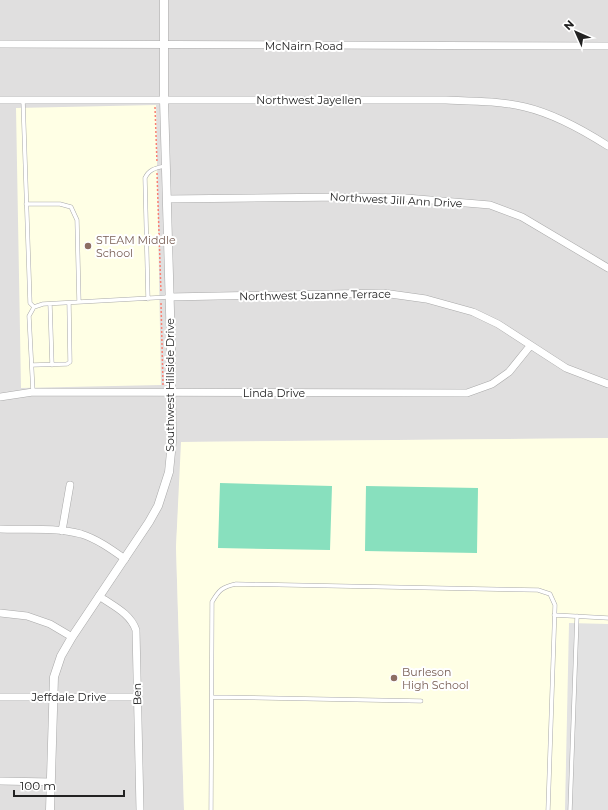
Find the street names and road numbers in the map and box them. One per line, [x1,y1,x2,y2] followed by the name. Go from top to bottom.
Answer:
[265,39,343,53] street label: McNairn Road
[256,93,362,107] street label: Northwest Jayellen
[329,190,463,210] street label: Northwest Jill Ann Drive
[239,287,391,303] street label: Northwest Suzanne Terrace
[163,318,177,452] street label: Southwest Hillside Drive
[243,386,306,400] street label: Linda Drive
[130,683,144,705] street label: Ben
[31,690,107,704] street label: Jeffdale Drive

